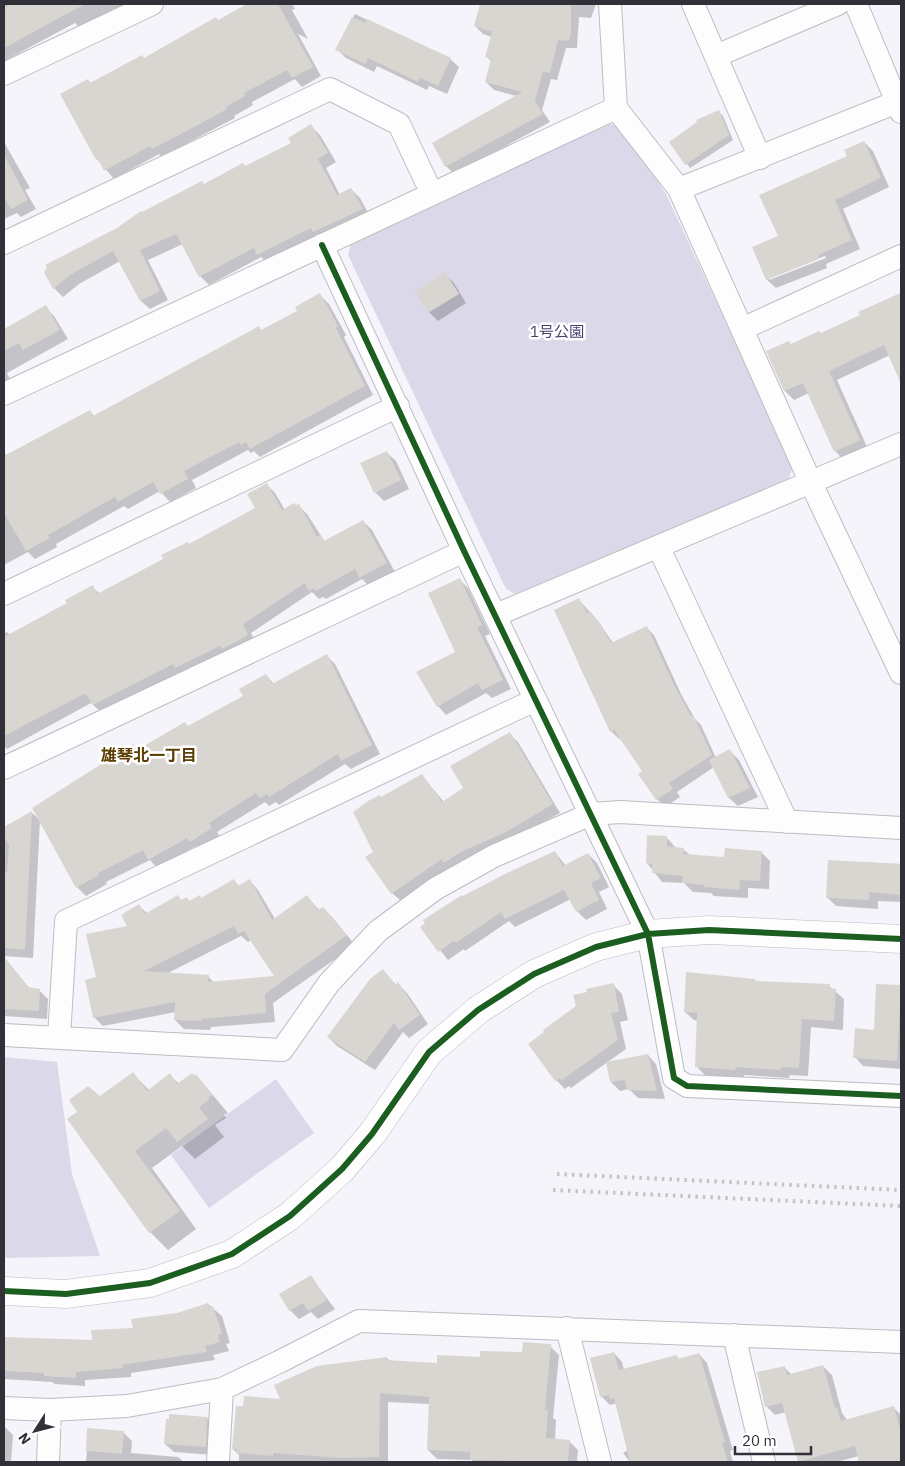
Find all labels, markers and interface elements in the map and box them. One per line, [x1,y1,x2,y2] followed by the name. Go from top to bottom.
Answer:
[530,322,584,341] park label: 1号公園
[100,745,197,765] district label: 雄琴北一丁目
[10,1406,60,1456] north arrow
[735,1424,811,1456] scale bar
[14,1429,35,1448] text: N
[742,1431,777,1450] text: 20 m

